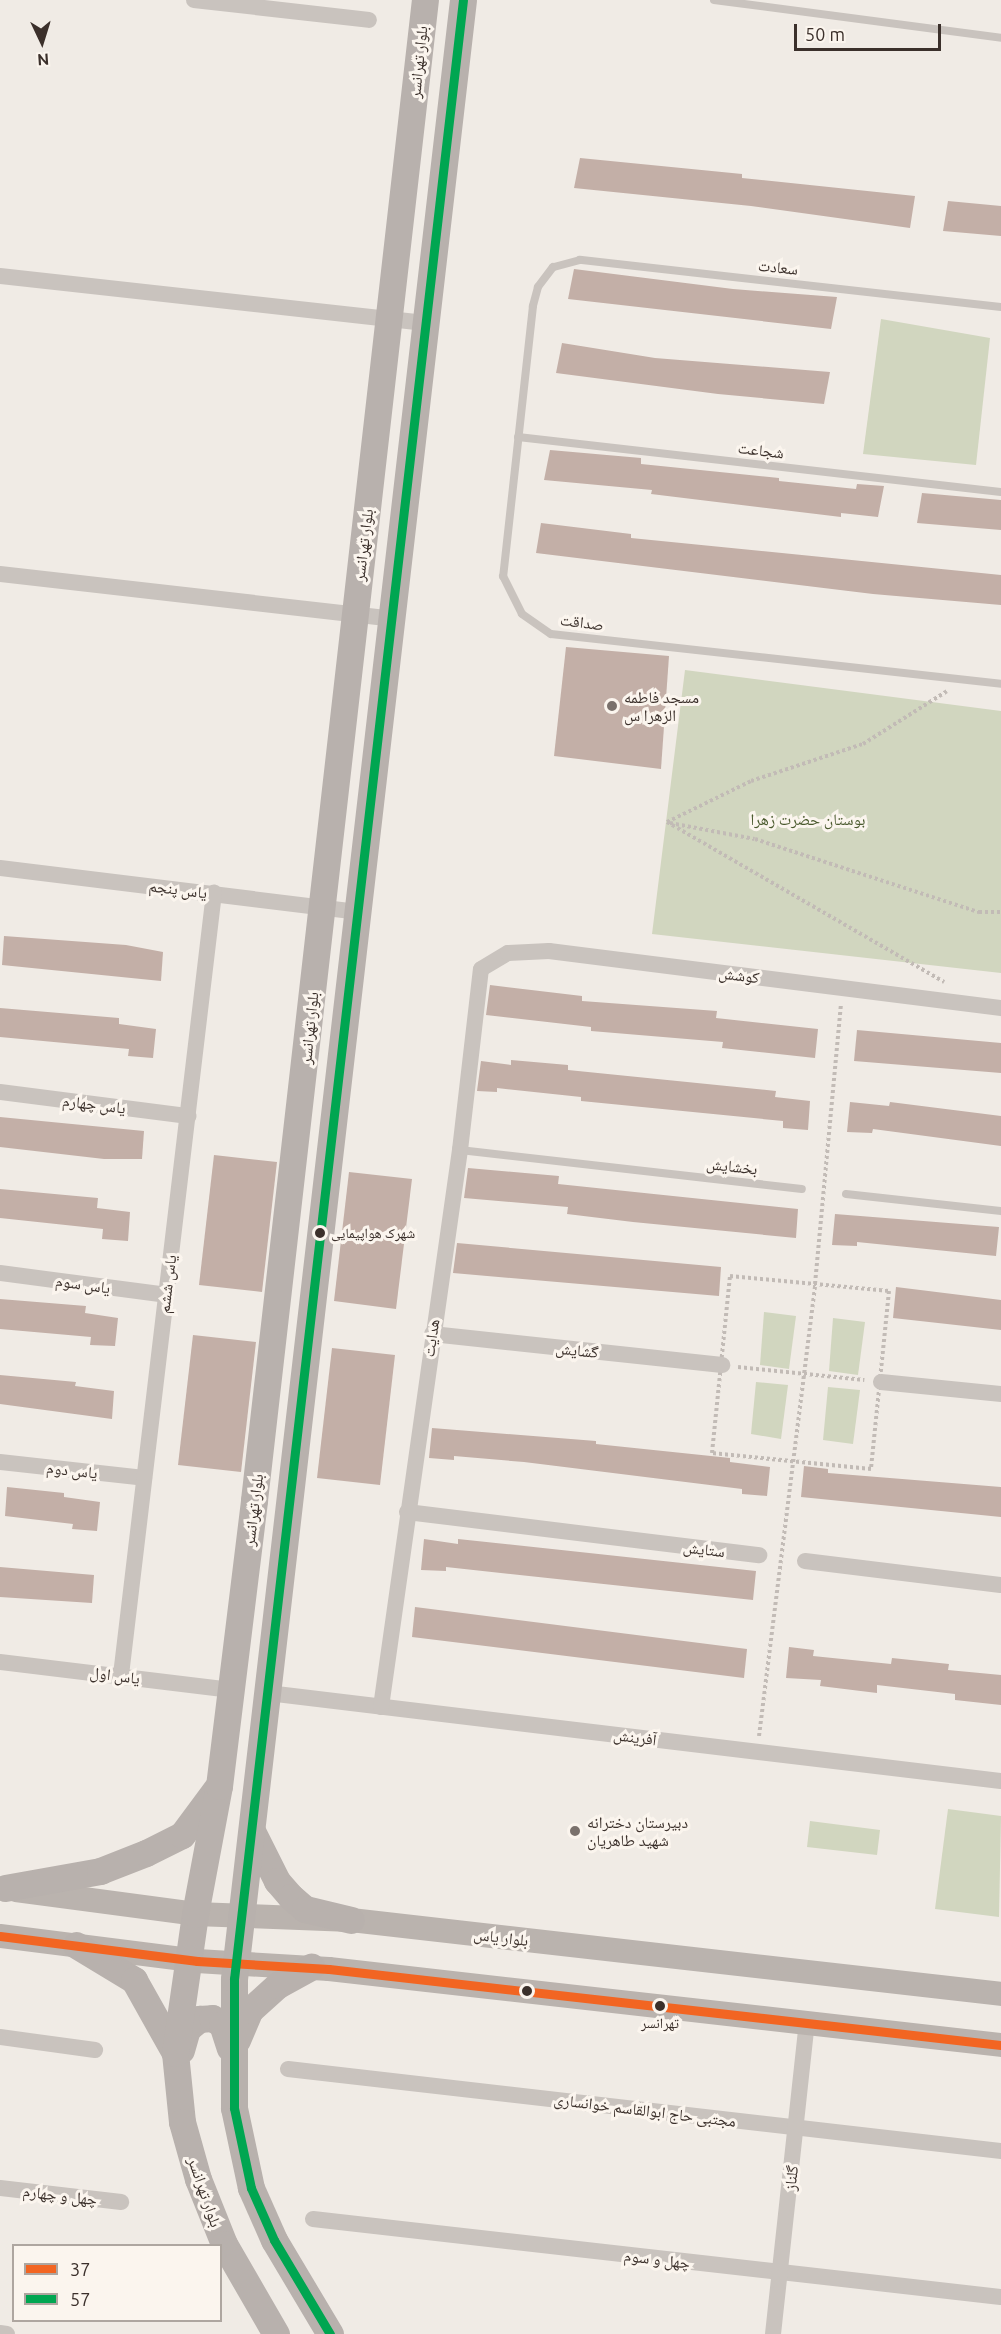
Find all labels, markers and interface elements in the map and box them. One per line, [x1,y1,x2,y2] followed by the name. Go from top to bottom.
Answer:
[12,12,72,72] north arrow
[797,12,944,50] scale bar
[805,24,845,44] text: 50 m
[405,25,431,99] street label: بلوار تهرانسر
[37,51,50,69] text: N
[757,255,799,279] street label: سعادت
[737,438,785,462] street label: شجاعت
[349,508,377,582] street label: بلوار تهرانسر
[559,610,605,634] street label: صداقت
[624,687,699,725] place label: مسجد فاطمه الزهرا س
[605,699,619,713] marker: مسجد فاطمه الزهرا س
[751,809,865,829] park label: بوستان حضرت زهرا
[148,876,208,902] street label: یاس پنجم
[718,963,760,987] street label: کوشش
[296,991,322,1065] street label: بلوار تهرانسر
[61,1091,127,1117] street label: یاس چهارم
[705,1154,759,1178] street label: بخشایش
[331,1225,415,1241] place label: شهرک هواپیمایی
[314,1227,326,1239] marker: شهرک هواپیمایی
[154,1254,180,1314] street label: یاس ششم
[54,1271,112,1297] street label: یاس سوم
[419,1318,443,1358] street label: هدایت
[555,1338,599,1362] street label: گشایش
[45,1458,99,1482] street label: یاس دوم
[239,1473,267,1547] street label: بلوار تهرانسر
[682,1537,726,1561] street label: ستایش
[89,1662,141,1688] street label: یاس اول
[612,1725,658,1749] street label: آفرینش
[587,1812,688,1850] place label: دبیرستان دخترانه شهید طاهریان
[568,1824,582,1838] marker: دبیرستان دخترانه شهید طاهریان
[472,1924,530,1950] street label: بلوار یاس
[521,1985,533,1997] unlabelled marker
[654,2000,666,2012] marker: تهرانسر
[641,2015,679,2031] place label: تهرانسر
[553,2089,737,2131] street label: مجتبی حاج ابوالقاسم خوانساری
[184,2154,226,2230] street label: بلوار تهرانسر
[780,2164,802,2192] street label: گلناز
[22,2181,98,2209] street label: چهل و چهارم
[12,2244,222,2322] legend
[623,2245,691,2273] street label: چهل و سوم
[70,2259,90,2279] text: 37
[70,2289,90,2309] text: 57

